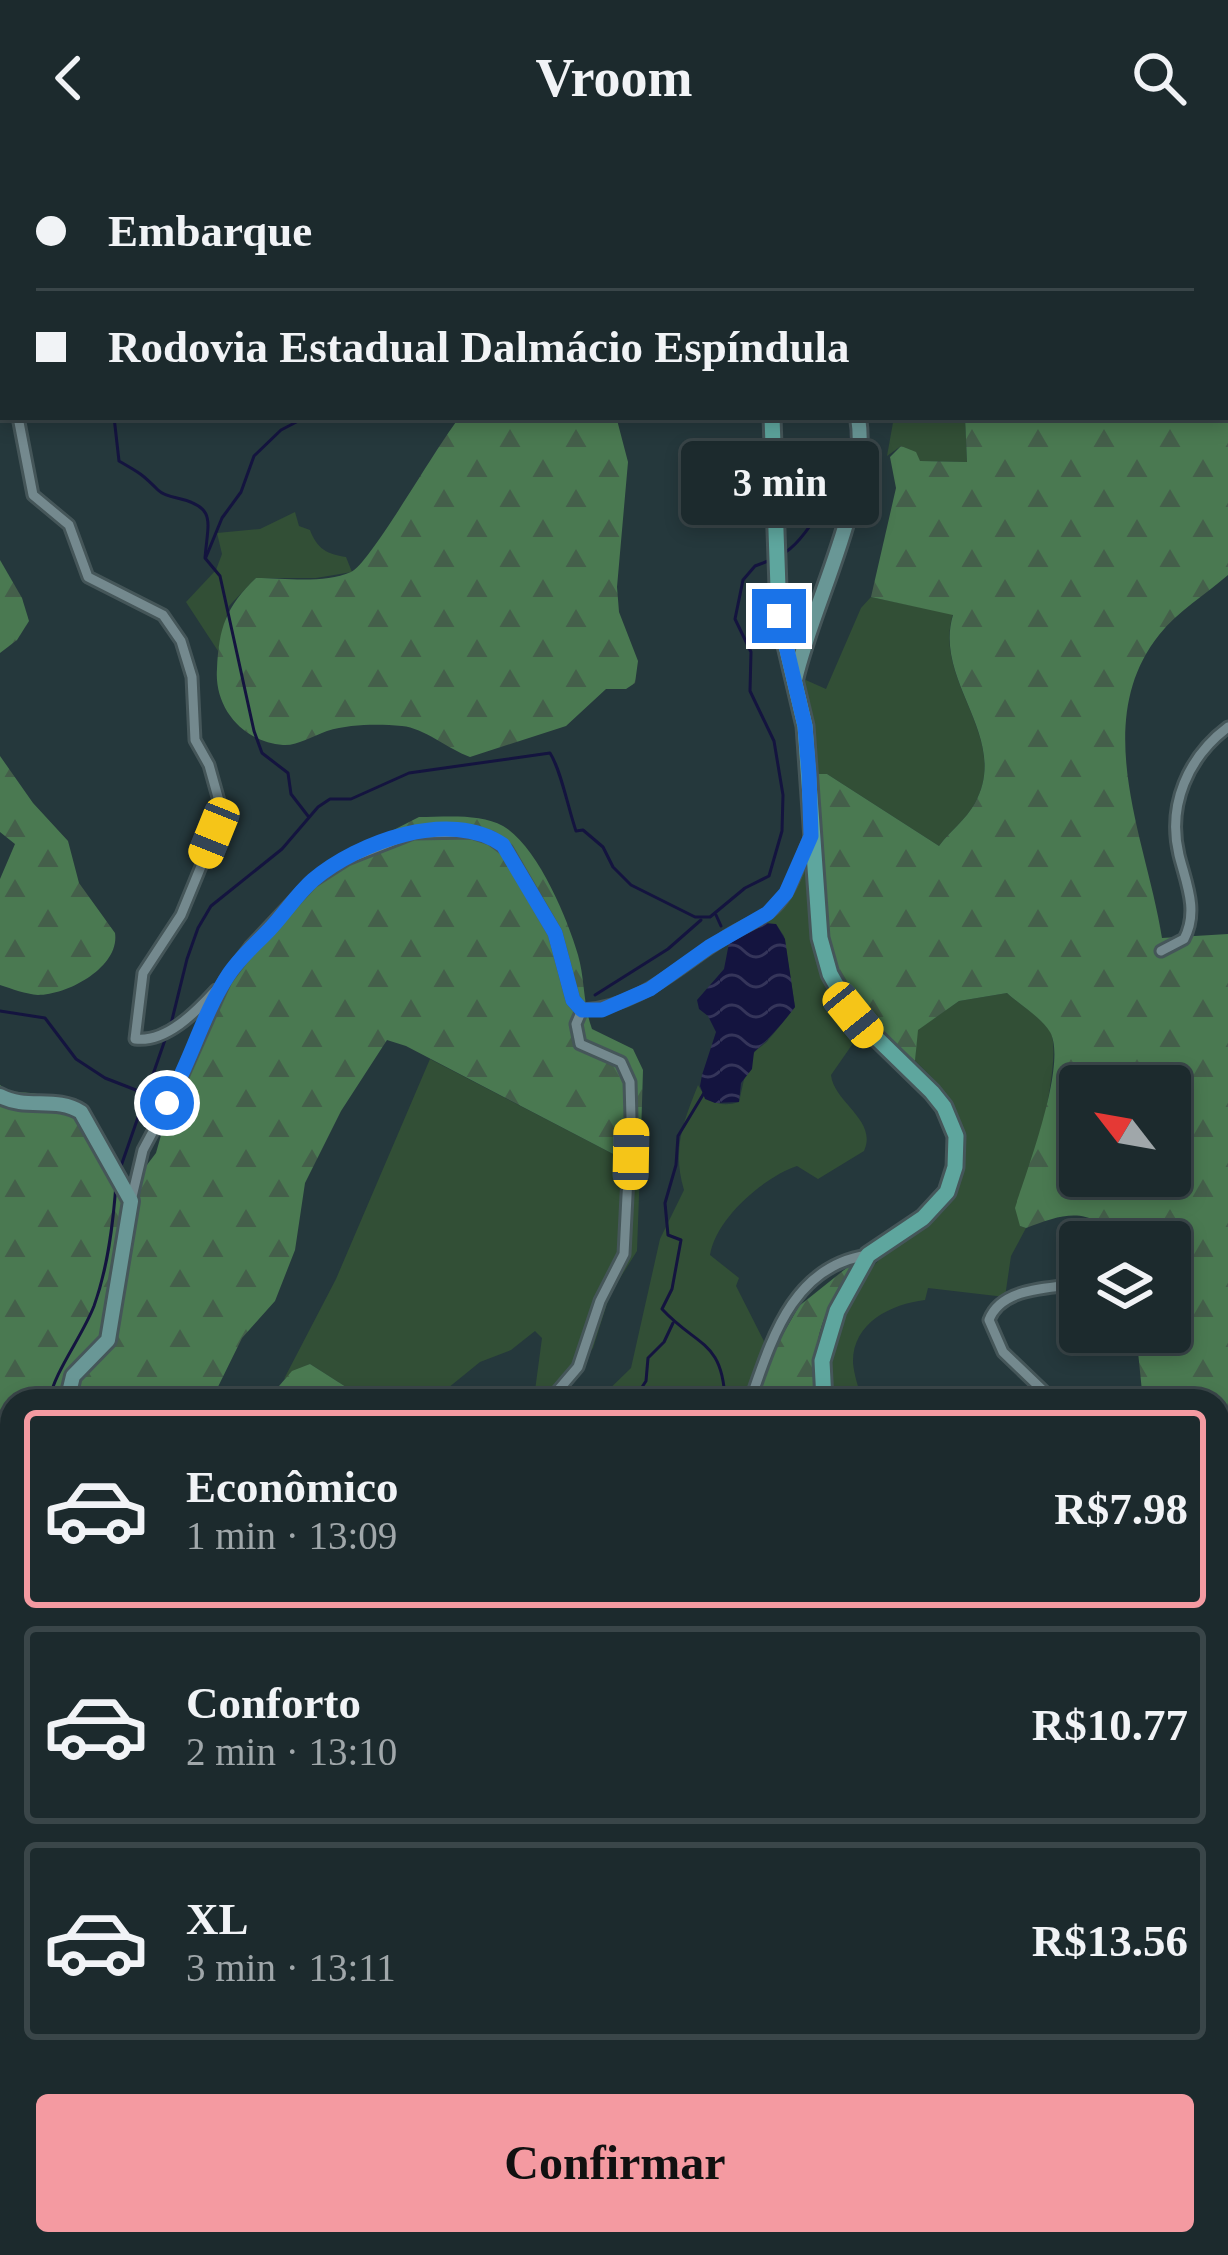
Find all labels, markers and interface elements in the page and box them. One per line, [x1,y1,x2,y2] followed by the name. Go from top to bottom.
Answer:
[36,45,102,111] icon: back
[1126,45,1192,111] icon: search
[536,48,692,108] text: Vroom
[108,206,312,256] text: Embarque
[108,322,849,372] text: Rodovia Estadual Dalmácio Espíndula
[680,442,878,526] callout: 3 min
[733,461,827,504] text: 3 min
[752,589,806,643] route end
[184,793,244,873] car
[816,976,890,1054] car
[1059,1065,1191,1197] north arrow
[1059,1065,1191,1353] map controls
[140,1076,194,1130] route start
[612,1118,650,1190] car
[1059,1221,1191,1353] button: layers
[42,1455,150,1563] icon: car
[186,1462,398,1512] text: Econômico
[1054,1484,1188,1534] text: R$7.98
[186,1514,397,1557] text: 1 min · 13:09
[42,1671,150,1779] icon: car
[186,1678,361,1728] text: Conforto
[1032,1700,1188,1750] text: R$10.77
[186,1730,397,1773] text: 2 min · 13:10
[42,1887,150,1995] icon: car
[186,1894,249,1944] text: XL
[1032,1916,1188,1966] text: R$13.56
[186,1946,396,1989] text: 3 min · 13:11
[36,2094,1194,2232] button: Confirmar

